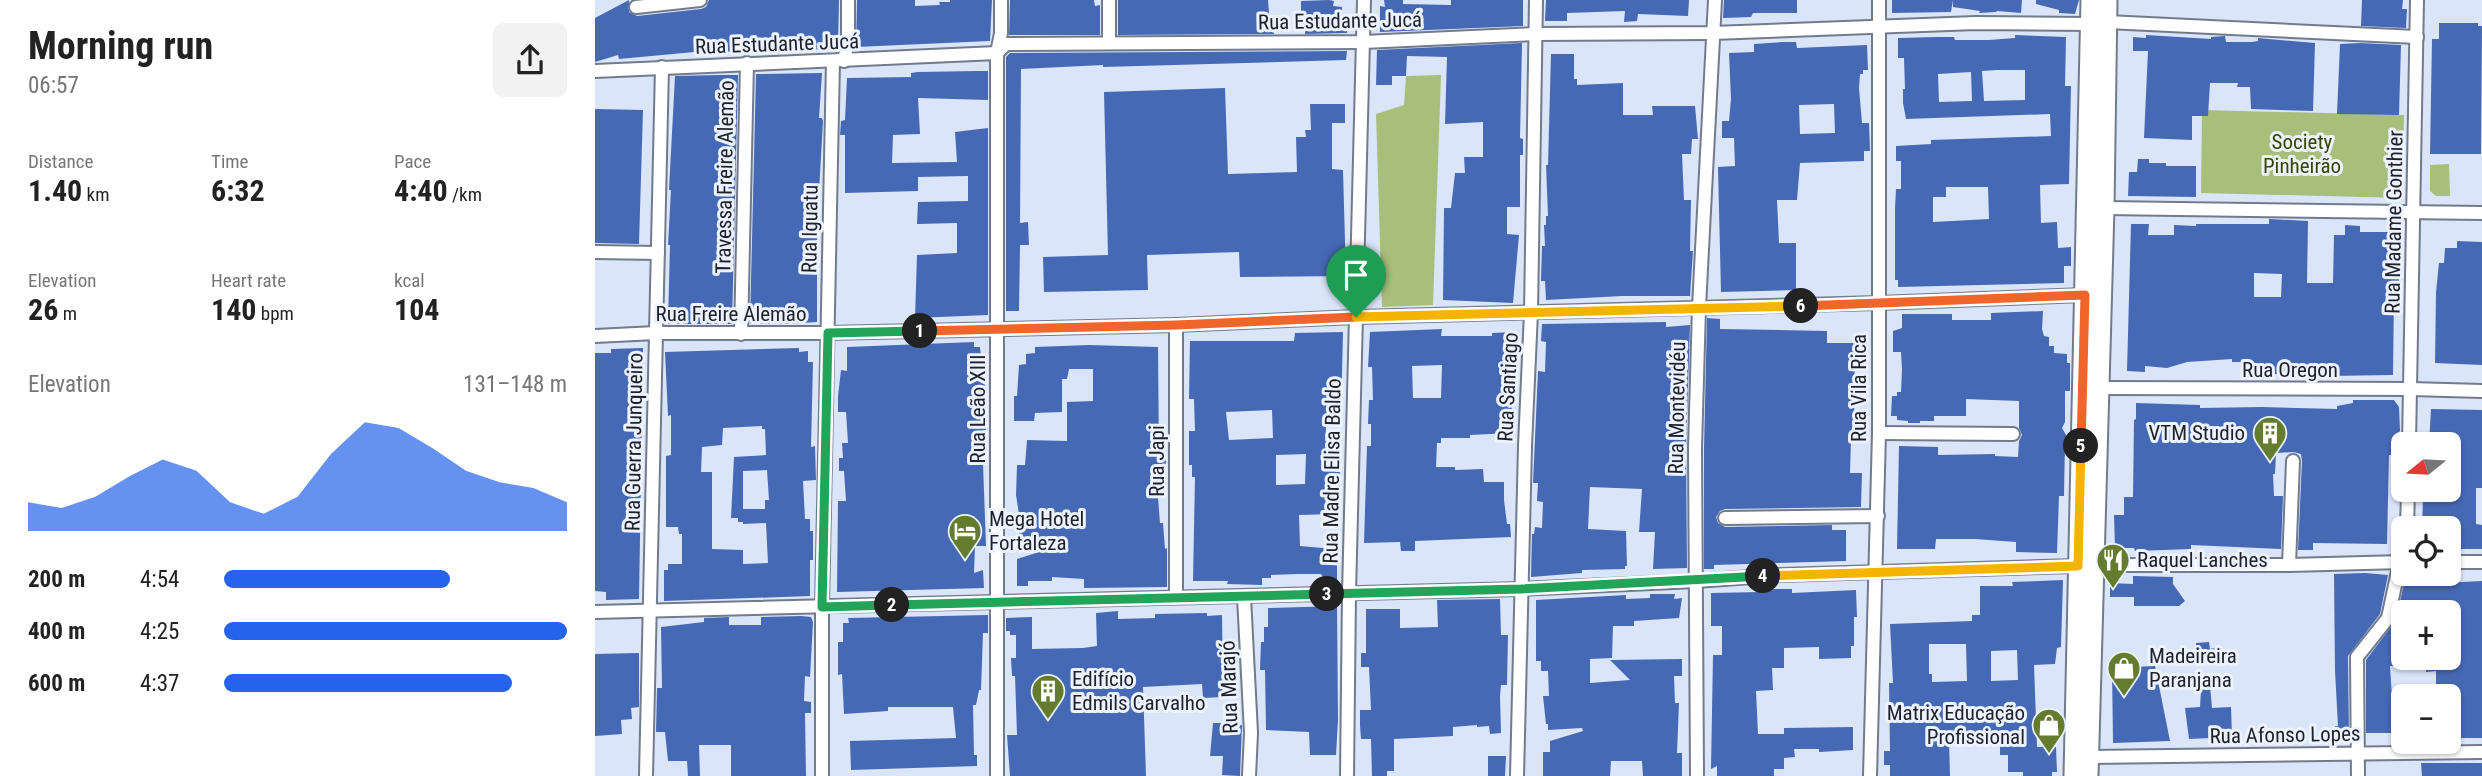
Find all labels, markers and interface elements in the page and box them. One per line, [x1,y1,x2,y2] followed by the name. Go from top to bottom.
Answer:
[1258,8,1422,34] street label: Rua Estudante Jucá
[493,23,567,97] button: share
[28,24,213,68] text: Morning run
[695,29,859,59] street label: Rua Estudante Jucá
[28,72,79,99] text: 06:57
[711,80,739,274] street label: Travessa Freire Alemão
[2263,130,2341,178] park label: Society Pinheirão
[2380,130,2408,314] street label: Rua Madame Gonthier
[28,150,93,173] text: Distance
[211,150,248,173] text: Time
[394,150,431,173] text: Pace
[28,173,82,208] text: 1.40
[211,173,265,208] text: 6:32
[394,173,448,208] text: 4:40
[82,183,109,206] text: km
[448,183,482,206] text: /km
[797,185,823,273] street label: Rua Iguatu
[1326,245,1386,317] pin
[1337,256,1375,294] icon: arrive
[28,269,96,292] text: Elevation
[211,269,286,292] text: Heart rate
[394,269,425,292] text: kcal
[1783,288,1819,324] pin: 6
[28,292,58,327] text: 26
[211,292,256,327] text: 140
[394,292,439,327] text: 104
[1796,294,1805,317] text: 6
[58,302,77,325] text: m
[256,302,294,325] text: bpm
[656,302,806,326] street label: Rua Freire Alemão
[903,314,937,348] pin: 1
[915,319,924,342] text: 1
[1493,332,1523,442] street label: Rua Santiago
[1847,334,1871,442] street label: Rua Vila Rica
[1664,341,1690,475] street label: Rua Montevidéu
[620,353,648,531] street label: Rua Guerra Junqueiro
[966,355,990,463] street label: Rua Leão XIII
[2242,358,2338,382] street label: Rua Oregon
[28,371,111,398] text: Elevation
[463,371,567,398] text: 131–148 m
[1318,378,1346,564] street label: Rua Madre Elisa Baldo
[2251,414,2289,463] building icon: VTM Studio
[2149,421,2245,445] place label: VTM Studio
[1145,425,1169,497] street label: Rua Japi
[2063,428,2099,464] pin: 5
[2391,432,2461,502] north arrow
[2391,432,2461,754] map controls
[2076,434,2085,457] text: 5
[989,507,1084,555] place label: Mega Hotel Fortaleza
[946,512,984,561] hotel icon: Mega Hotel Fortaleza
[2391,516,2461,586] button: locate
[2094,541,2132,590] restaurant icon: Raquel Lanches
[2137,548,2268,572] place label: Raquel Lanches
[1745,558,1781,594] pin: 4
[1758,564,1767,587] text: 4
[28,566,85,593] text: 200 m
[140,566,179,593] text: 4:54
[1309,576,1345,612] pin: 3
[1322,582,1331,605] text: 3
[875,588,909,622] pin: 2
[887,593,896,616] text: 2
[2391,600,2461,670] button: +
[28,618,85,645] text: 400 m
[140,618,179,645] text: 4:25
[1215,640,1243,734] street label: Rua Marajó
[2149,644,2237,692] place label: Madeireira Paranjana
[2105,649,2143,698] shop icon: Madeireira Paranjana
[1072,667,1205,715] place label: Edifício Edmils Carvalho
[28,670,85,697] text: 600 m
[140,670,179,697] text: 4:37
[1029,672,1067,721] building icon: Edifício Edmils Carvalho
[2391,684,2461,754] button: −
[1887,701,2025,749] place label: Matrix Educação Profissional
[2030,706,2068,755] shop icon: Matrix Educação Profissional
[2209,722,2361,748] street label: Rua Afonso Lopes

